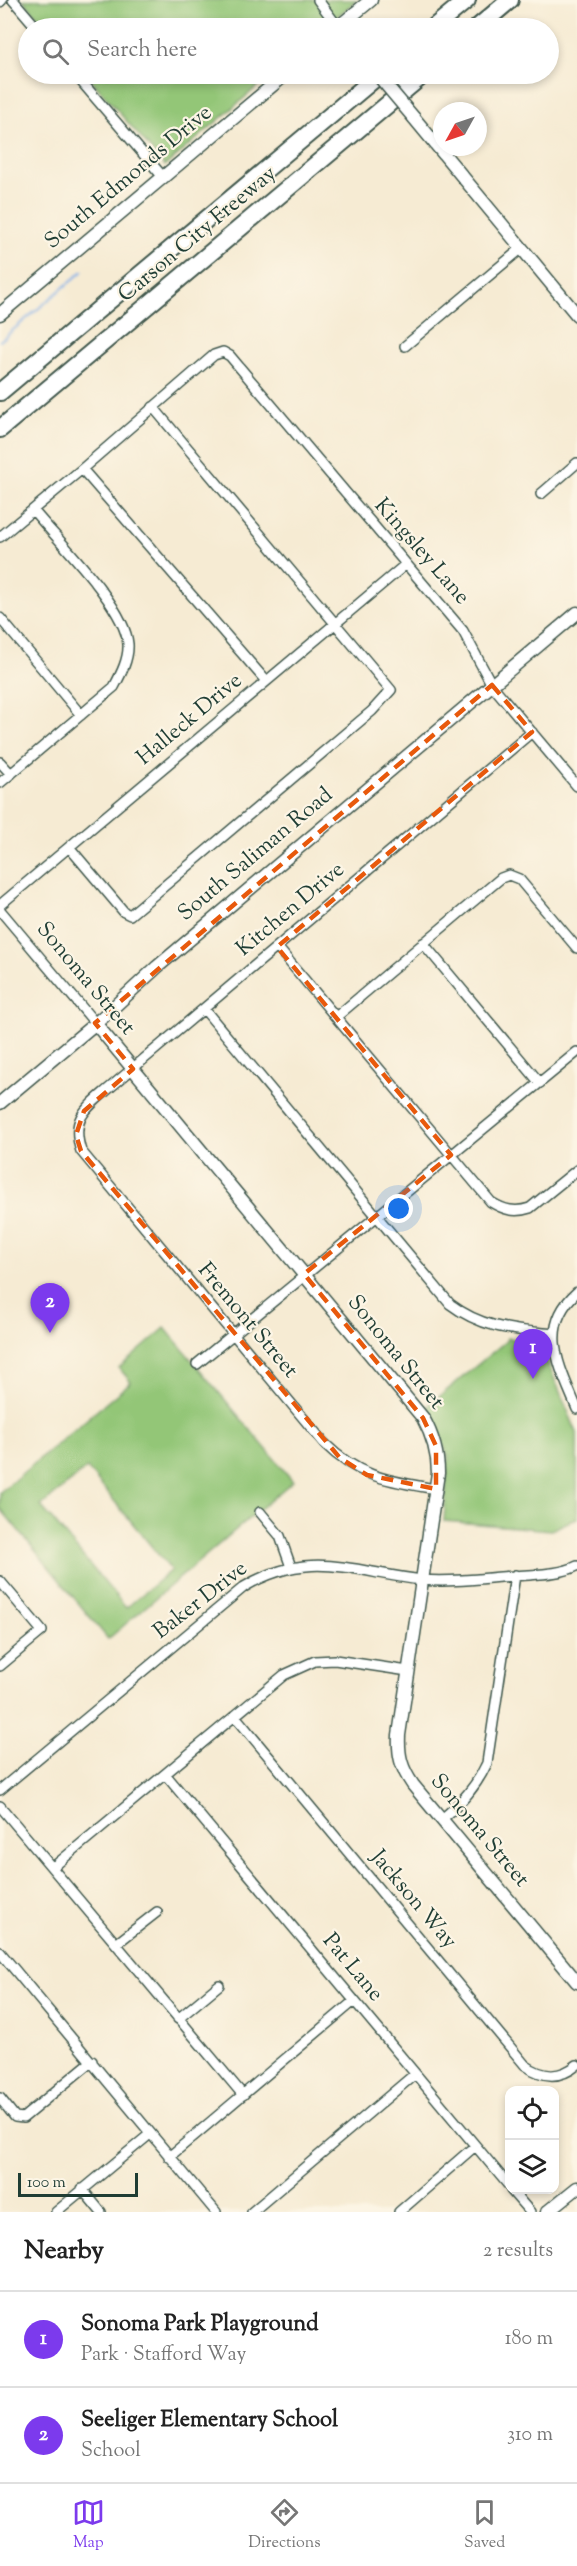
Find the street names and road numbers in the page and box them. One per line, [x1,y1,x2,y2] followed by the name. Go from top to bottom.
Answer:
[38,98,220,258] street label: South Edmonds Drive
[112,159,284,311] street label: Carson City Freeway
[366,492,476,612] street label: Kingsley Lane
[130,666,250,774] street label: Halleck Drive
[171,780,341,930] street label: South Saliman Road
[230,855,352,965] street label: Kitchen Drive
[28,915,142,1043] street label: Sonoma Street
[189,1256,305,1386] street label: Fremont Street
[339,1289,452,1418] street label: Sonoma Street
[147,1554,255,1648] street label: Baker Drive
[422,1767,536,1895] street label: Sonoma Street
[361,1843,464,1956] street label: Jackson Way
[314,1927,390,2009] street label: Pat Lane

